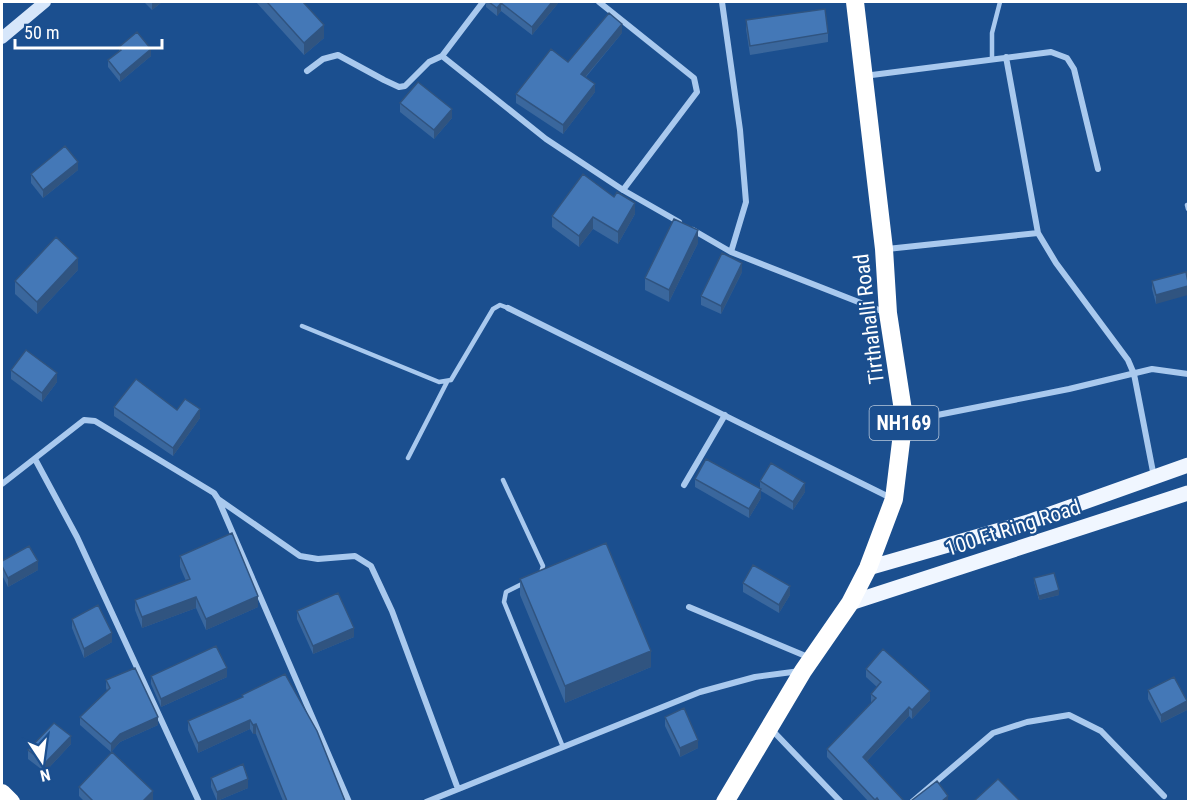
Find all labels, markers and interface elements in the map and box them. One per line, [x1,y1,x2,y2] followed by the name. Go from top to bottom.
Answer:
[15,12,162,50] scale bar
[24,22,59,43] text: 50 m
[849,253,889,385] street label: Tirthahalli Road
[870,406,938,440] road number: NH169
[942,495,1084,561] street label: 100 Ft Ring Road
[12,731,72,791] north arrow
[38,765,52,785] text: N

